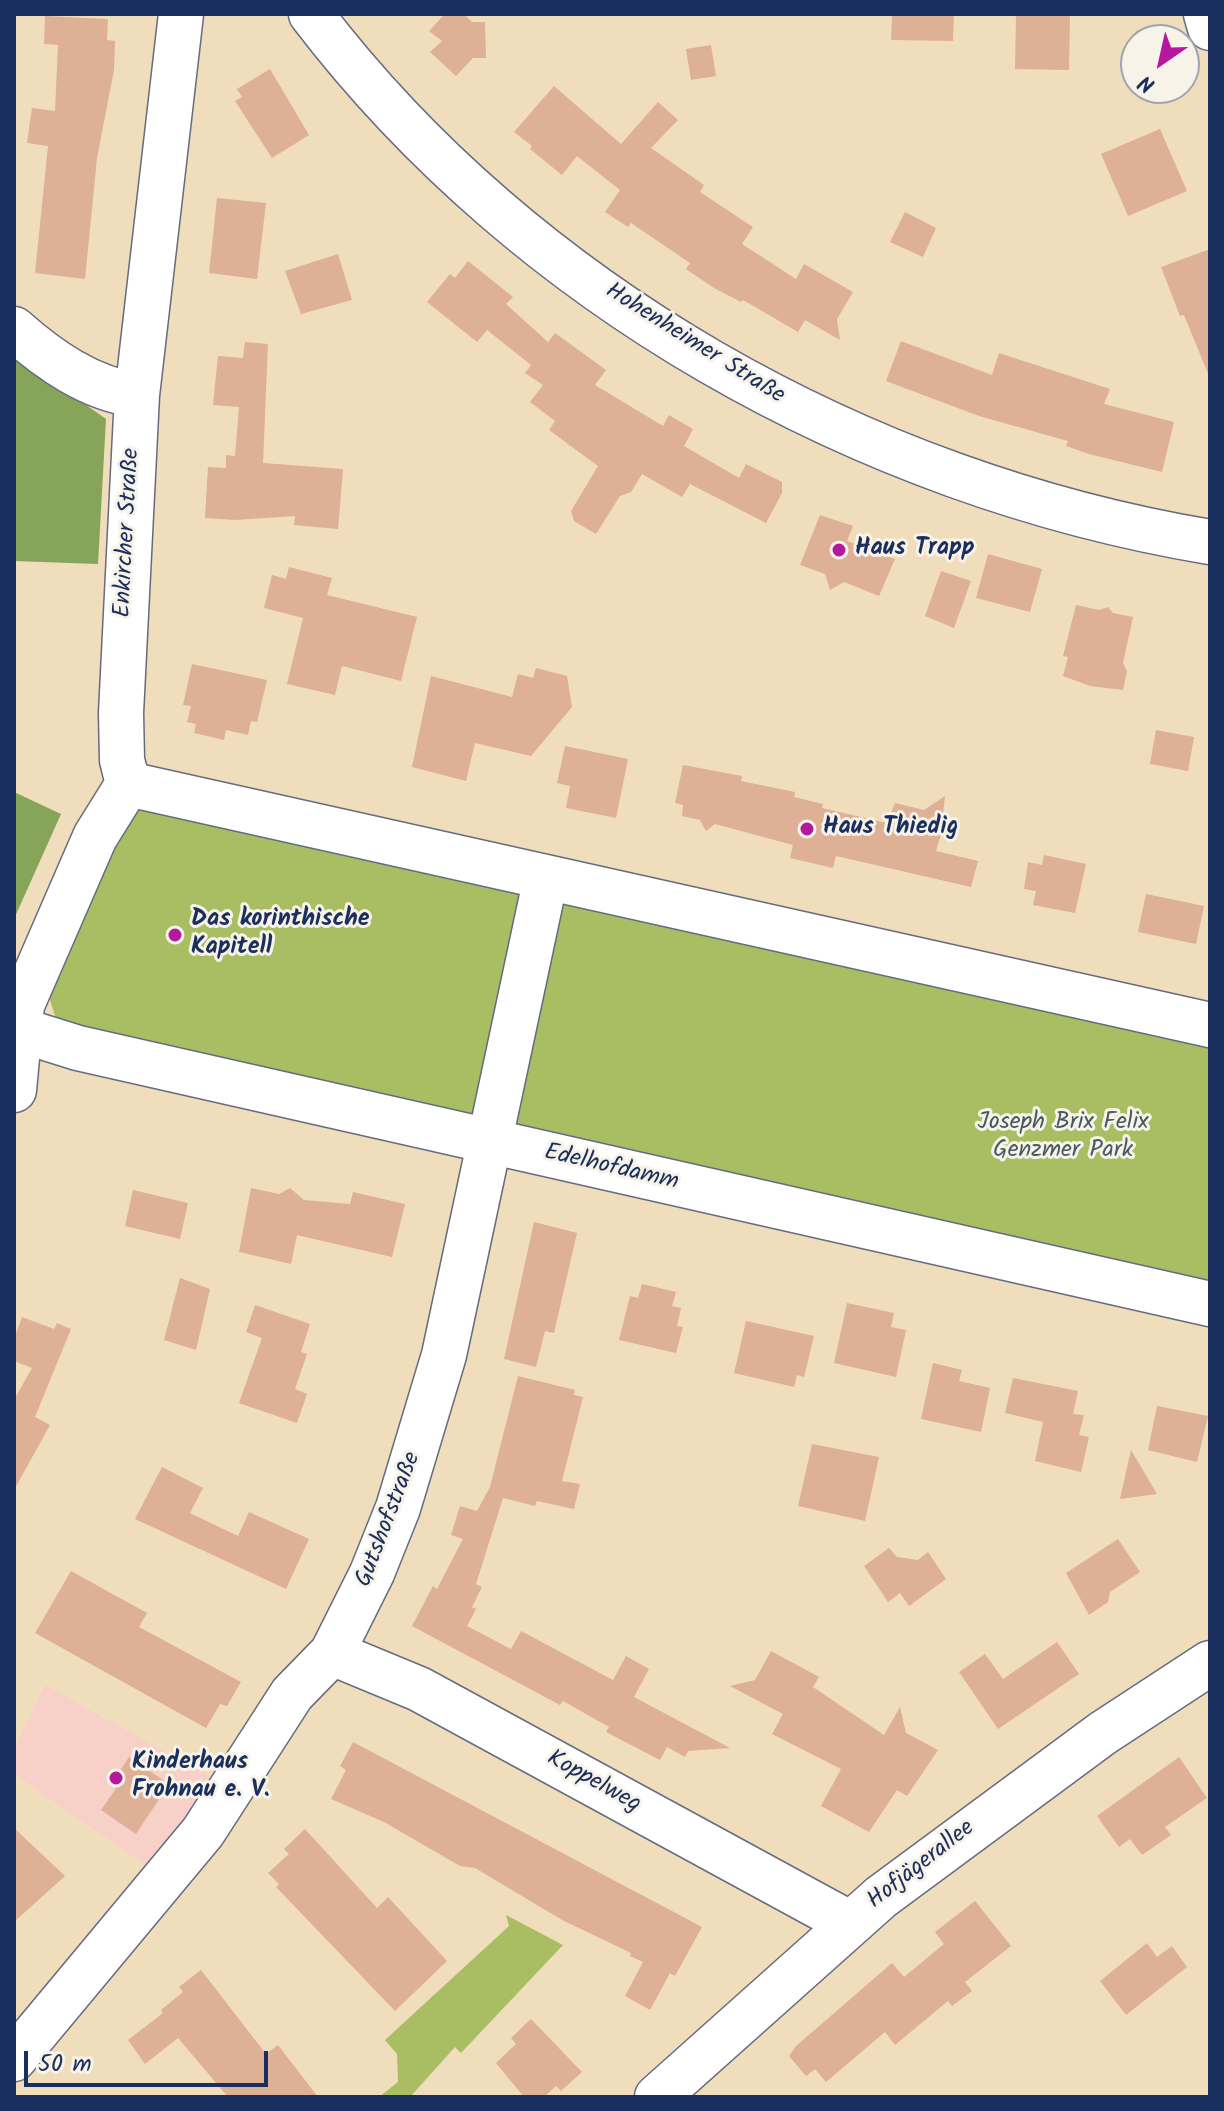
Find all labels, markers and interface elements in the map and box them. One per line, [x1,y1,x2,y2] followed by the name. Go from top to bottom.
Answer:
[1120,24,1200,104] north arrow
[1132,64,1163,101] text: N
[599,278,789,412] street label: Hohenheimer Straße
[110,447,148,619] street label: Enkircher Straße
[855,536,975,564] place label: Haus Trapp
[830,541,848,559] marker: Haus Trapp
[823,815,958,843] place label: Haus Thiedig
[798,820,816,838] marker: Haus Thiedig
[191,907,369,963] place label: Das korinthische Kapitell
[166,926,184,944] marker: Das korinthische Kapitell
[977,1110,1149,1166] park label: Joseph Brix Felix Genzmer Park
[541,1140,681,1198] street label: Edelhofdamm
[351,1449,429,1591] street label: Gutshofstraße
[541,1745,645,1821] street label: Koppelweg
[132,1750,270,1806] place label: Kinderhaus Frohnau e. V.
[107,1769,125,1787] marker: Kinderhaus Frohnau e. V.
[863,1815,981,1917] street label: Hofjägerallee
[28,2035,272,2085] scale bar
[38,2045,92,2084] text: 50 m

